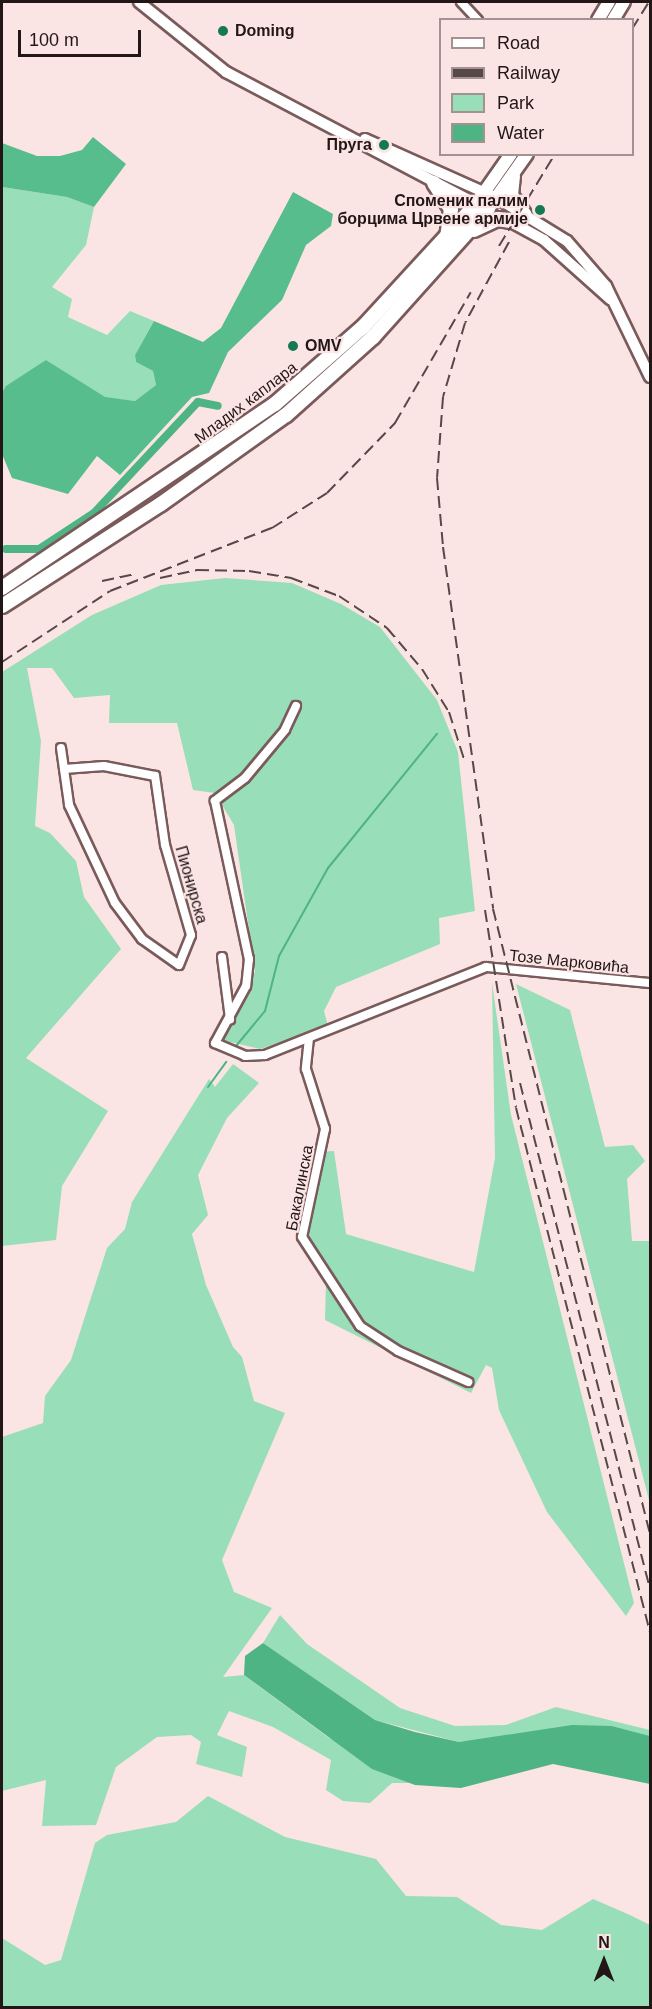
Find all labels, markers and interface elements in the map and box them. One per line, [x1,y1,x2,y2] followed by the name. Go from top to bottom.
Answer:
[21,18,144,56] scale bar
[439,18,634,156] legend
[235,21,295,41] place label: Doming
[216,24,230,38] marker: Doming
[29,30,79,50] text: 100 m
[497,33,540,53] text: Road
[497,63,560,83] text: Railway
[497,93,534,113] text: Park
[497,123,544,143] text: Water
[326,135,372,155] place label: Пруга
[377,138,391,152] marker: Пруга
[337,191,528,229] place label: Споменик палим борцима Црвене армије
[533,203,547,217] marker: Споменик палим борцима Црвене армије
[305,336,341,356] place label: OMV
[286,339,300,353] marker: OMV
[191,358,301,448] street label: Младих каплара
[171,844,211,926] street label: Пионирска
[508,946,630,978] street label: Тозе Марковића
[282,1143,318,1233] street label: Бакалинска
[574,1931,634,1991] north arrow
[598,1934,610,1951] text: N

